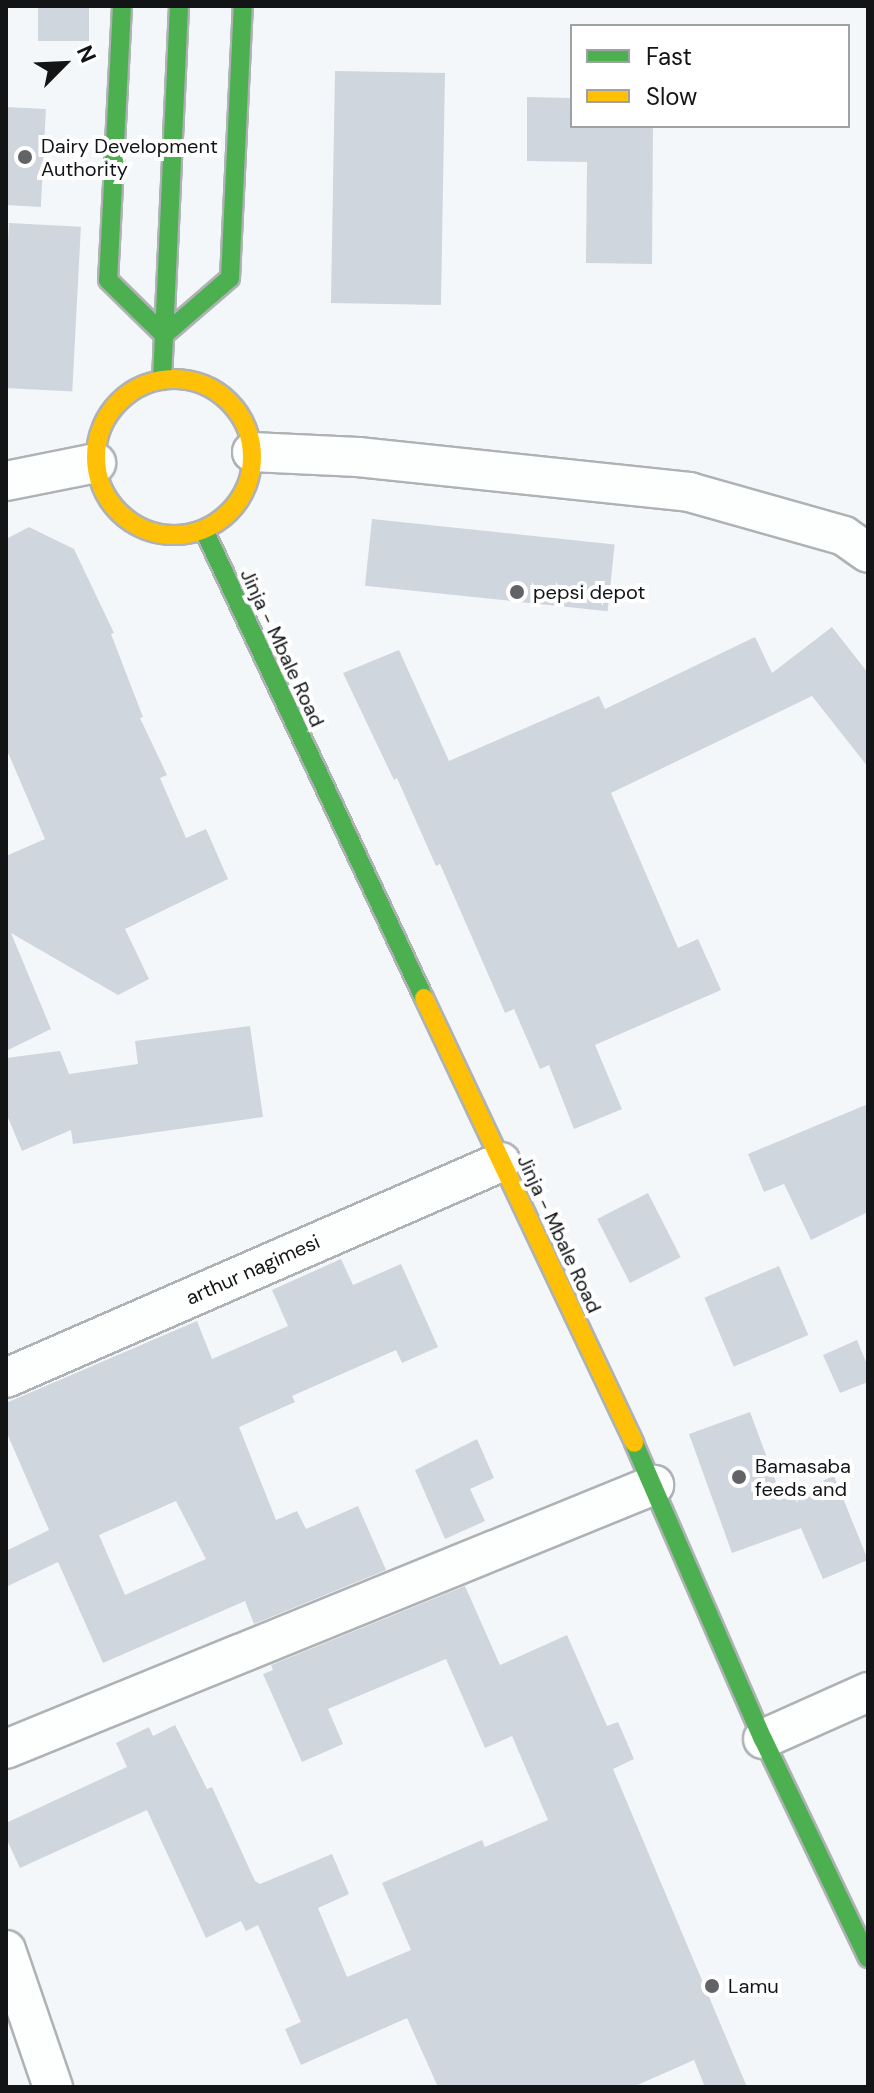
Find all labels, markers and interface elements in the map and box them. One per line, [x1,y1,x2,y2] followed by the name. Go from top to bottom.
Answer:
[24,24,104,104] north arrow
[570,24,850,128] legend
[70,41,103,67] text: N
[646,41,692,72] text: Fast
[646,81,697,112] text: Slow
[41,134,218,181] place label: Dairy Development Authority
[16,148,34,166] marker: Dairy Development Authority
[235,565,329,731] street label: Jinja - Mbale Road
[533,580,645,604] place label: pepsi depot
[508,583,526,601] marker: pepsi depot
[512,1151,606,1317] street label: Jinja - Mbale Road
[182,1230,324,1310] street label: arthur nagimesi
[755,1454,851,1501] place label: Bamasaba feeds and
[730,1468,748,1486] marker: Bamasaba feeds and
[728,1974,779,1998] place label: Lamu
[703,1977,721,1995] marker: Lamu

